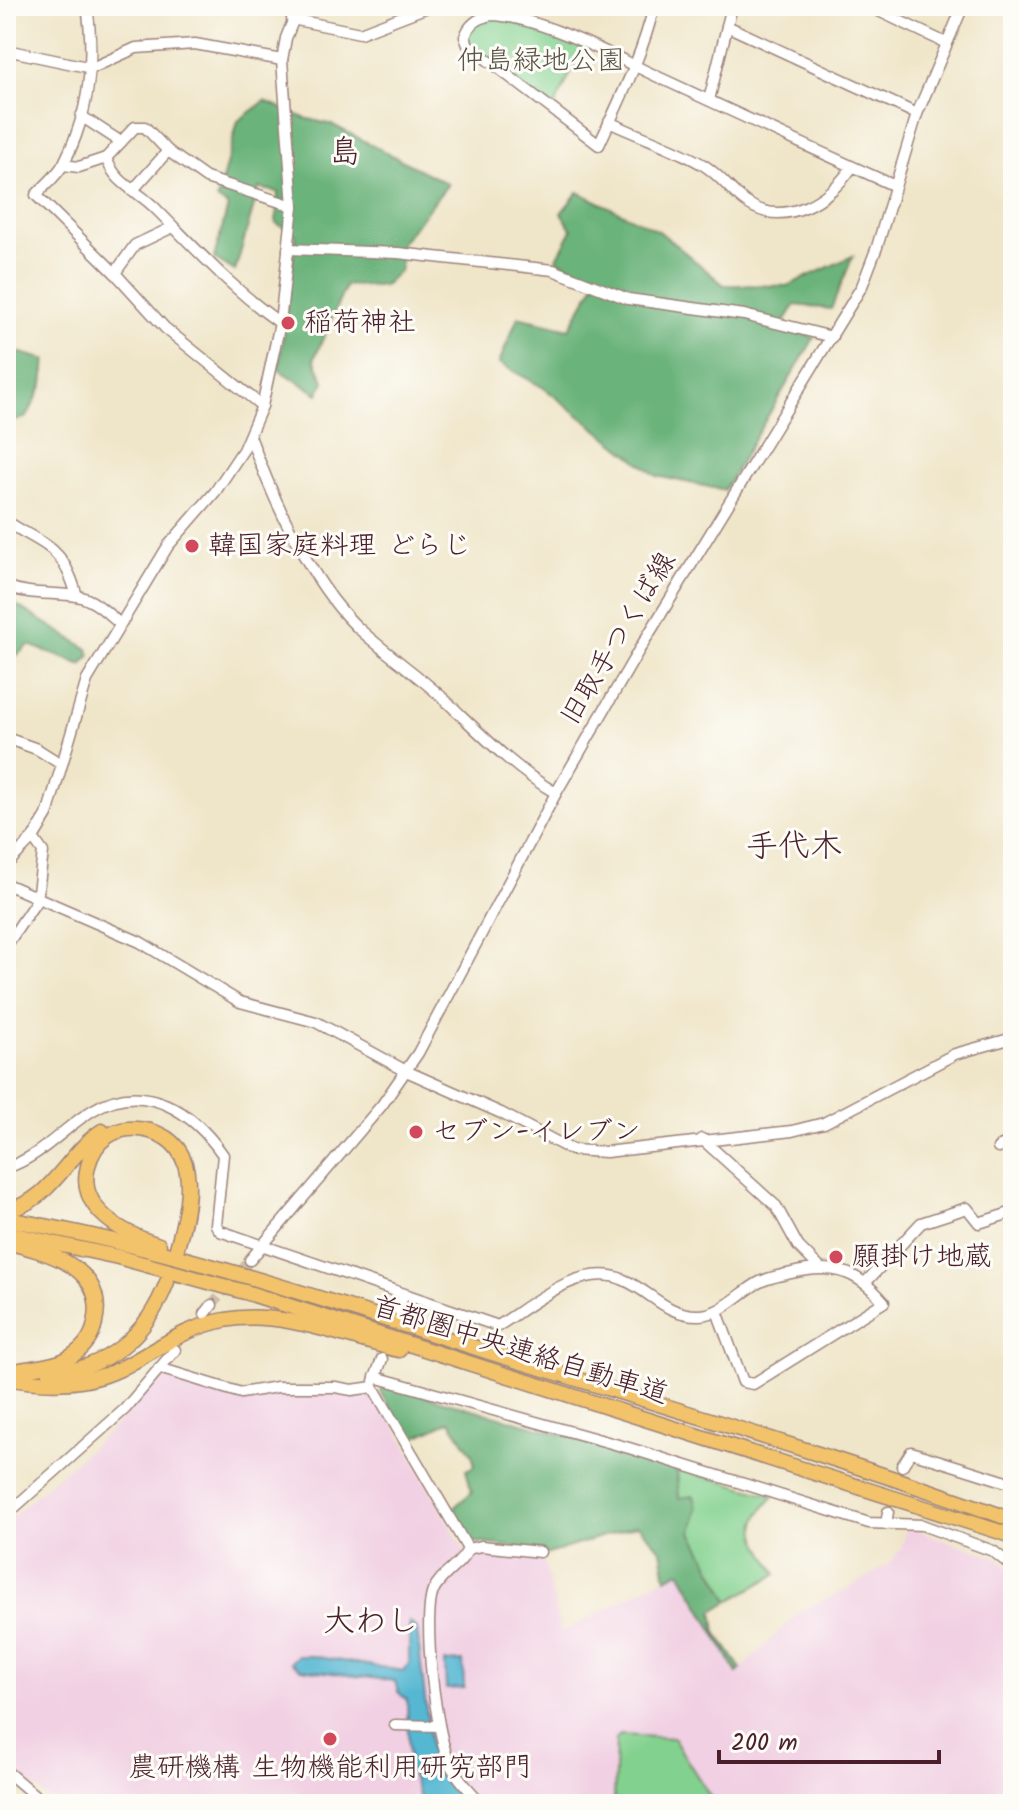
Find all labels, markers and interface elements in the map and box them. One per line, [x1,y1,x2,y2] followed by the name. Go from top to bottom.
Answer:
[457,39,625,84] park label: 仲島緑地公園
[329,128,361,179] district label: 島
[304,301,416,346] place label: 稲荷神社
[279,314,297,332] marker: 稲荷神社
[208,524,471,569] place label: 韓国家庭料理 どらじ
[183,537,201,555] marker: 韓国家庭料理 どらじ
[549,543,689,735] street label: 旧取手つくば線
[746,822,842,873] district label: 手代木
[432,1110,641,1155] place label: セブン-イレブン
[407,1123,425,1141] marker: セブン-イレブン
[852,1235,992,1280] place label: 願掛け地蔵
[827,1248,845,1266] marker: 願掛け地蔵
[366,1284,674,1418] street label: 首都圏中央連絡自動車道
[323,1597,419,1648] district label: 大わし
[719,1714,939,1764] scale bar
[731,1724,798,1763] text: 200 m
[321,1730,339,1748] marker: 農研機構 生物機能利用研究部門
[128,1746,532,1791] place label: 農研機構 生物機能利用研究部門

